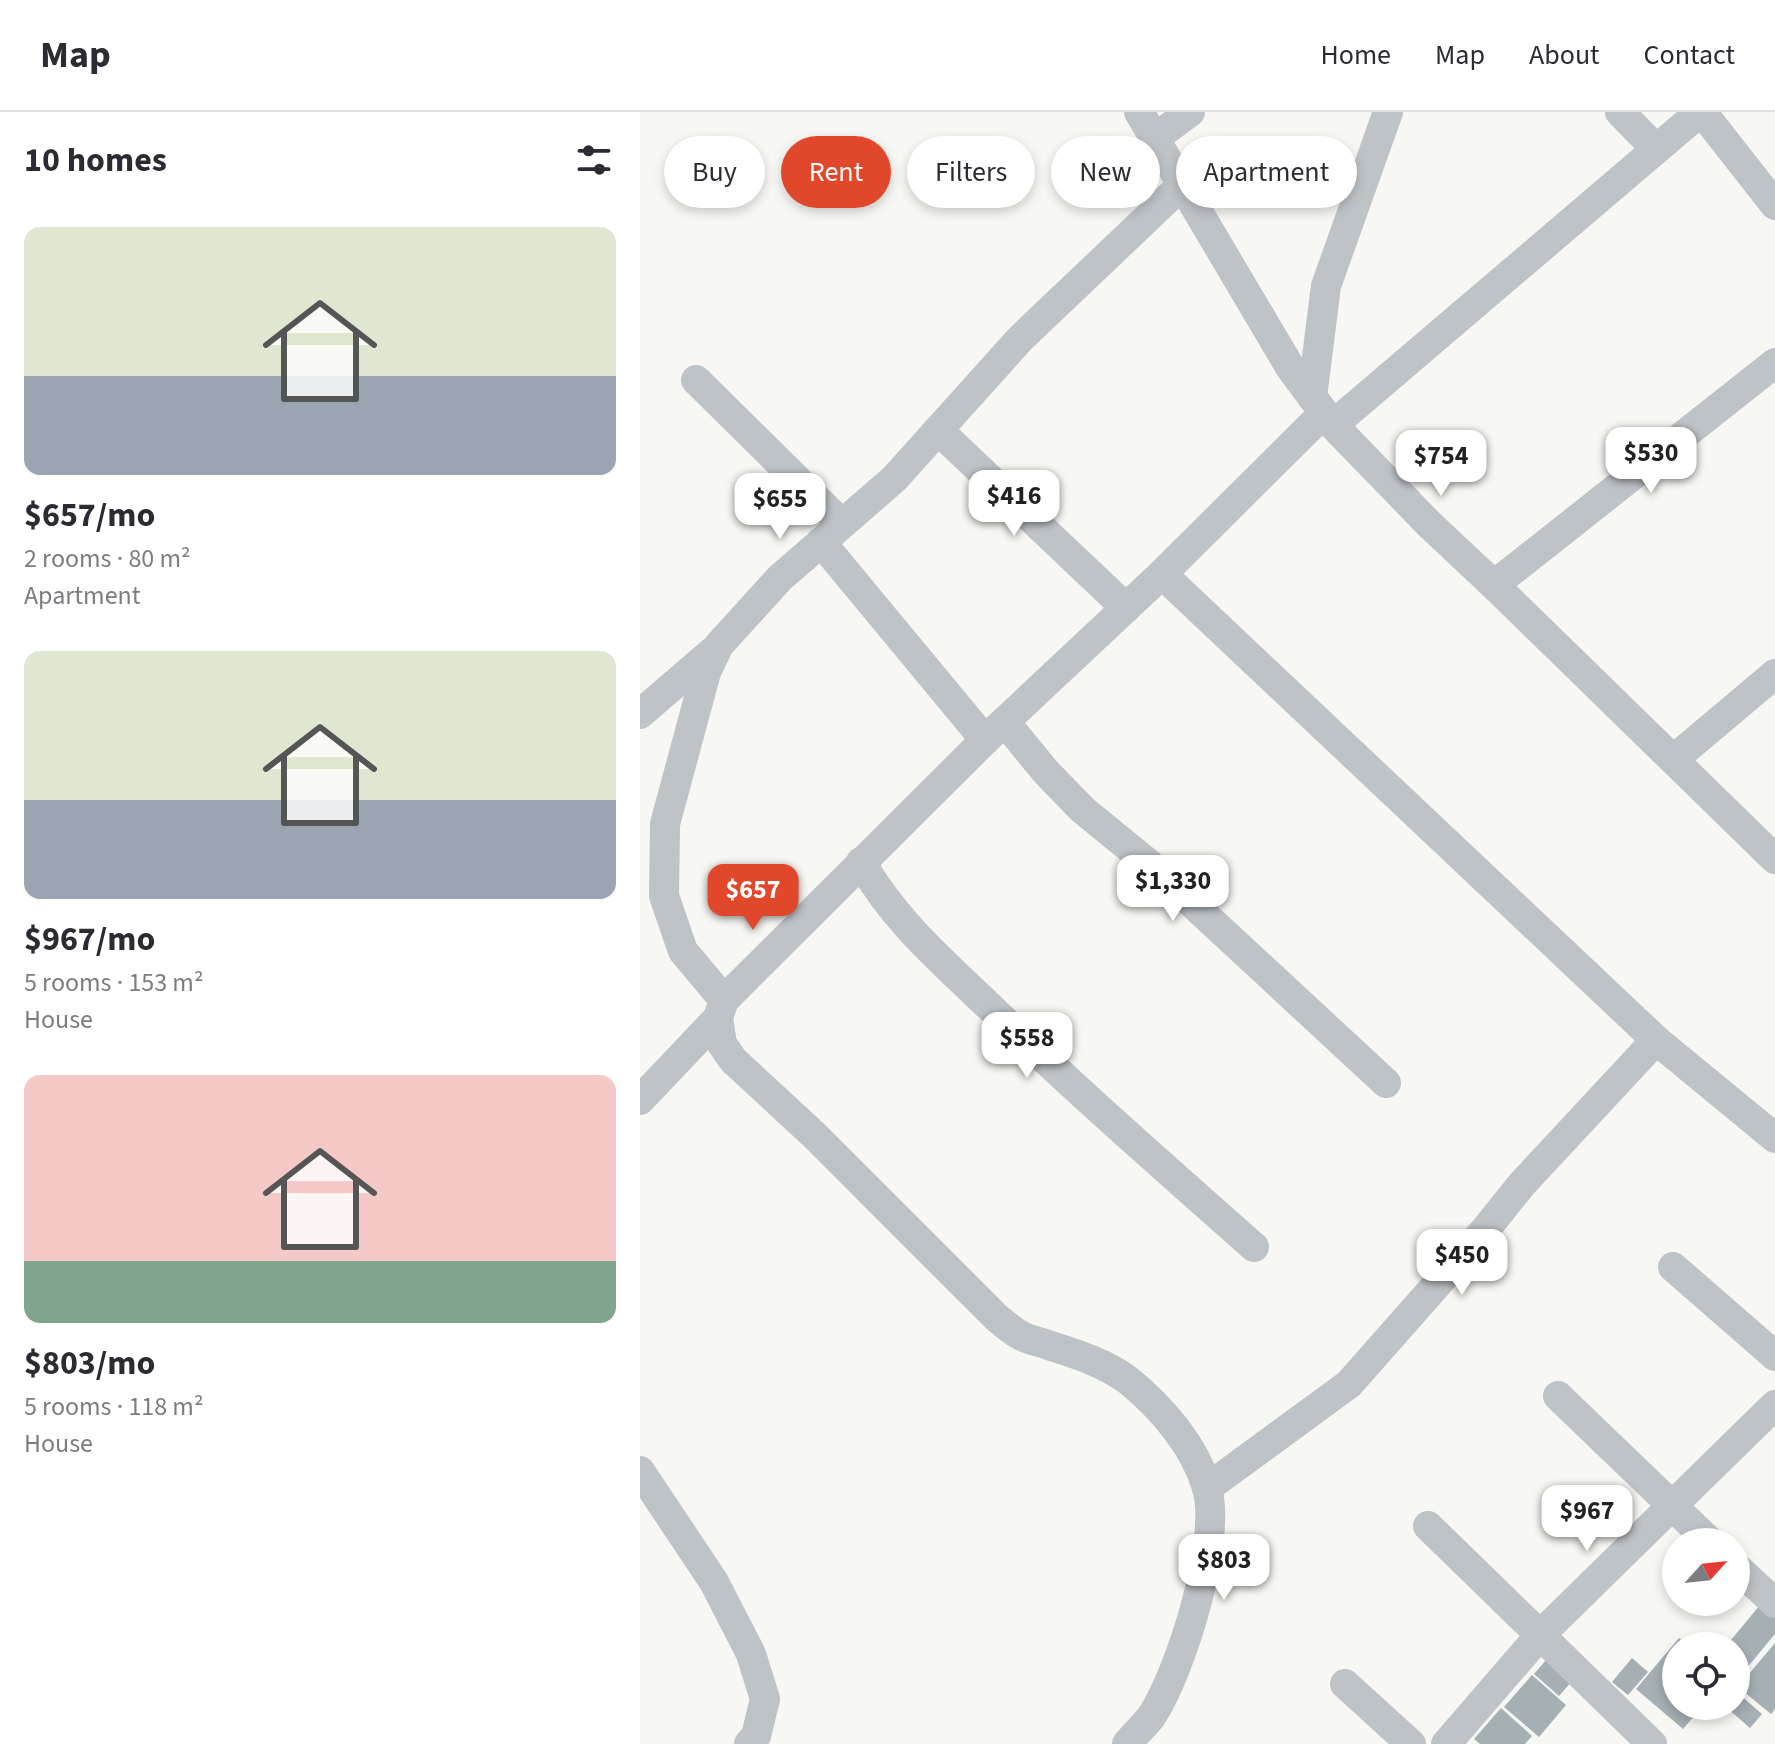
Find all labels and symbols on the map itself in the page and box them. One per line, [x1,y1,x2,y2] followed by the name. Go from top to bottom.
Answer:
[1604,427,1698,495] pin: $530
[1394,430,1488,498] pin: $754
[967,470,1061,538] pin: $416
[733,473,827,541] pin: $655
[1108,855,1238,923] pin: $1,330
[706,864,800,932] pin: $657
[980,1012,1074,1080] pin: $558
[1415,1229,1509,1297] pin: $450
[1540,1485,1634,1553] pin: $967
[1662,1528,1750,1616] north arrow
[1177,1534,1271,1602] pin: $803

